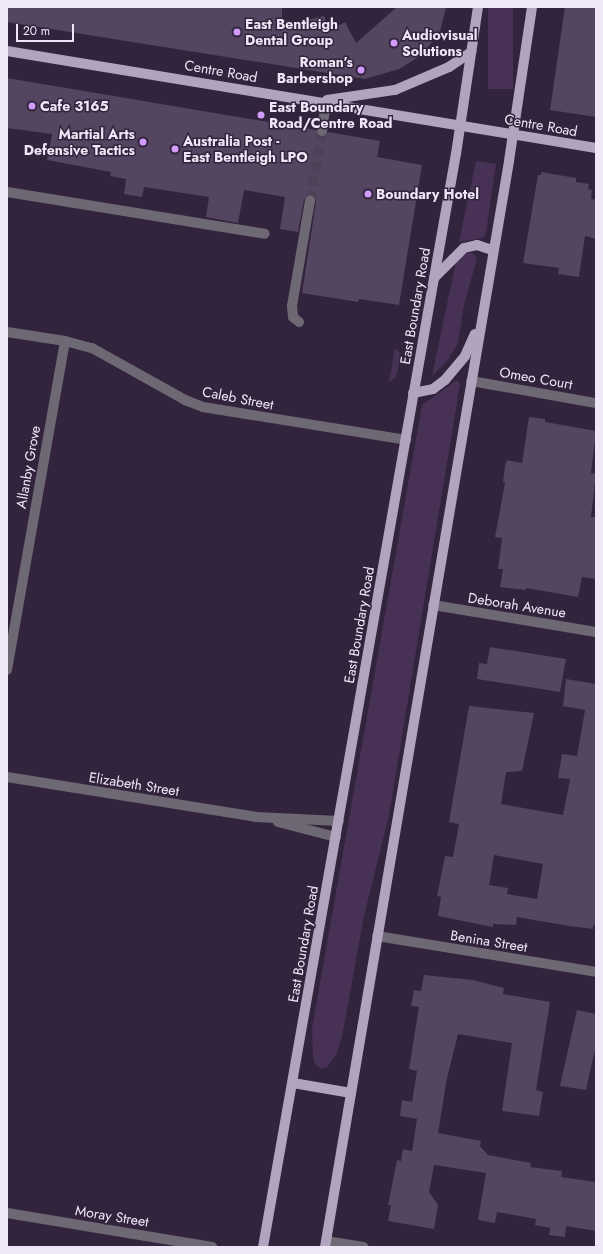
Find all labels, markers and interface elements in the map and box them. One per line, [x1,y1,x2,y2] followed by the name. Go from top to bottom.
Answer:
[18,16,76,42] scale bar
[245,16,338,48] place label: East Bentleigh Dental Group
[23,22,50,40] text: 20 m
[232,27,242,37] marker: East Bentleigh Dental Group
[402,27,478,60] place label: Audiovisual Solutions
[389,38,399,48] marker: Audiovisual Solutions
[277,54,353,86] place label: Roman’s Barbershop
[183,56,259,86] street label: Centre Road
[356,65,366,75] marker: Roman’s Barbershop
[40,98,109,114] place label: Cafe 3165
[269,99,392,132] place label: East Boundary Road/Centre Road
[27,101,37,111] marker: Cafe 3165
[256,110,266,120] marker: East Boundary Road/Centre Road
[503,110,579,140] street label: Centre Road
[24,126,135,158] place label: Martial Arts Defensive Tactics
[183,133,308,166] place label: Australia Post - East Bentleigh LPO
[138,137,148,147] marker: Martial Arts Defensive Tactics
[170,144,180,154] marker: Australia Post - East Bentleigh LPO
[376,186,479,202] place label: Boundary Hotel
[363,189,373,199] marker: Boundary Hotel
[396,246,434,366] street label: East Boundary Road
[498,363,574,393] street label: Omeo Court
[201,383,275,413] street label: Caleb Street
[12,424,44,510] street label: Allanby Grove
[340,565,378,685] street label: East Boundary Road
[467,589,567,621] street label: Deborah Avenue
[88,769,180,799] street label: Elizabeth Street
[284,884,322,1004] street label: East Boundary Road
[449,927,529,955] street label: Benina Street
[74,1202,150,1230] street label: Moray Street

